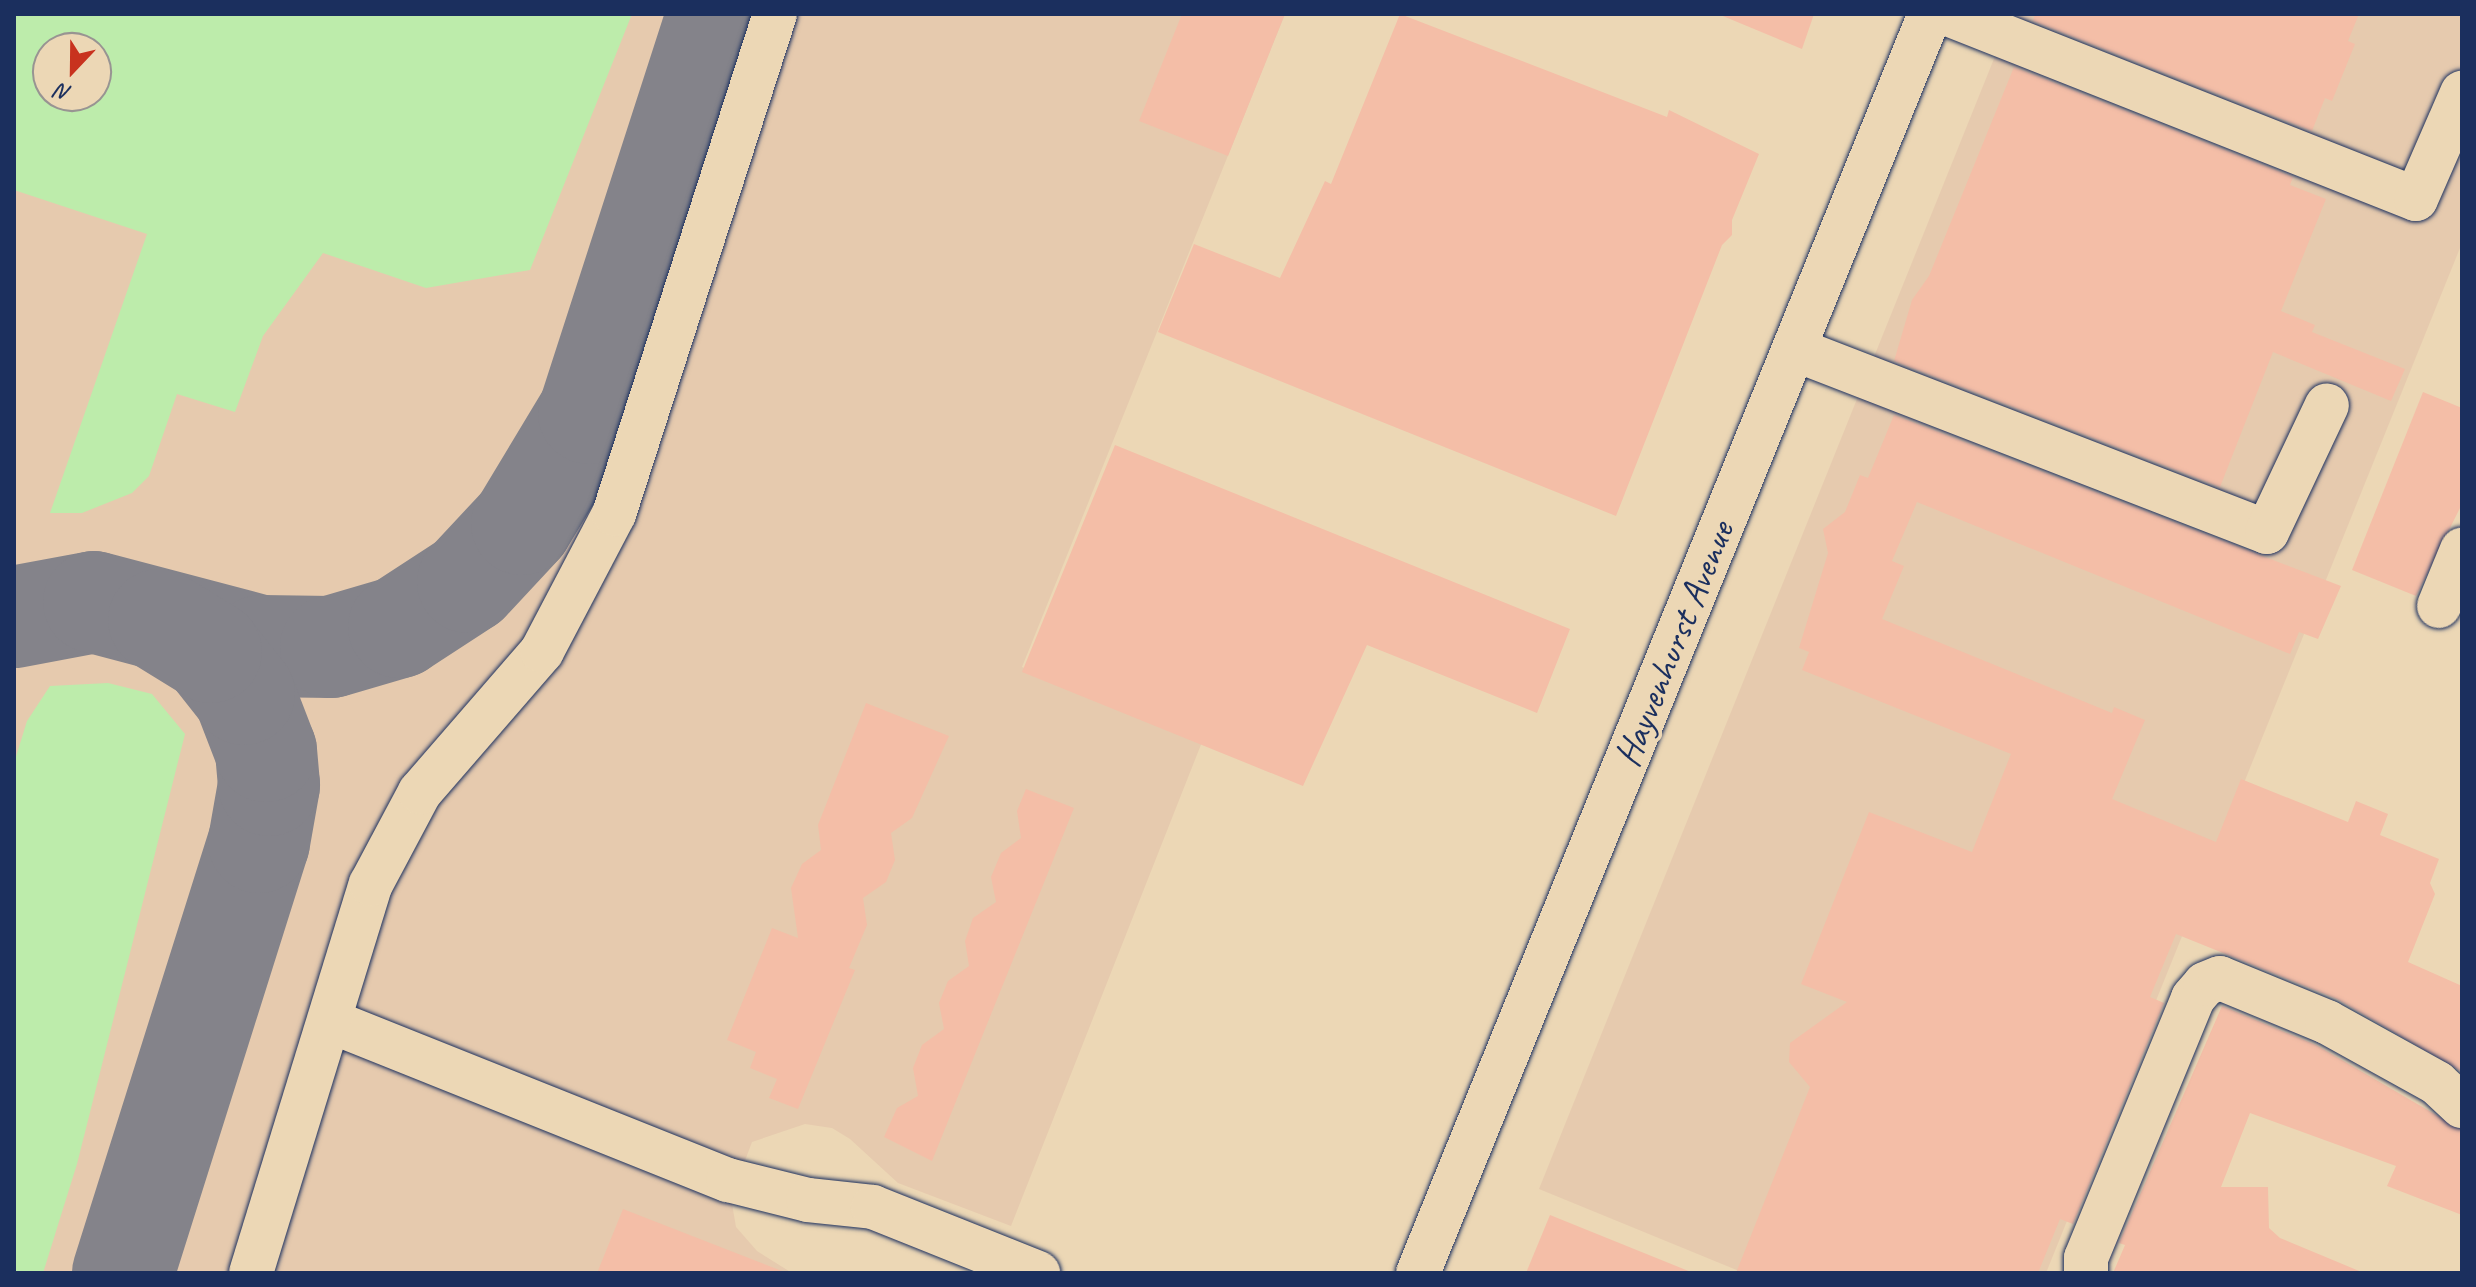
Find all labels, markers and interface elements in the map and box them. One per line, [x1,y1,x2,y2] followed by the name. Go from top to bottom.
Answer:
[32,32,112,112] north arrow
[52,77,75,108] text: N
[1604,515,1744,773] street label: Hayvenhurst Avenue

